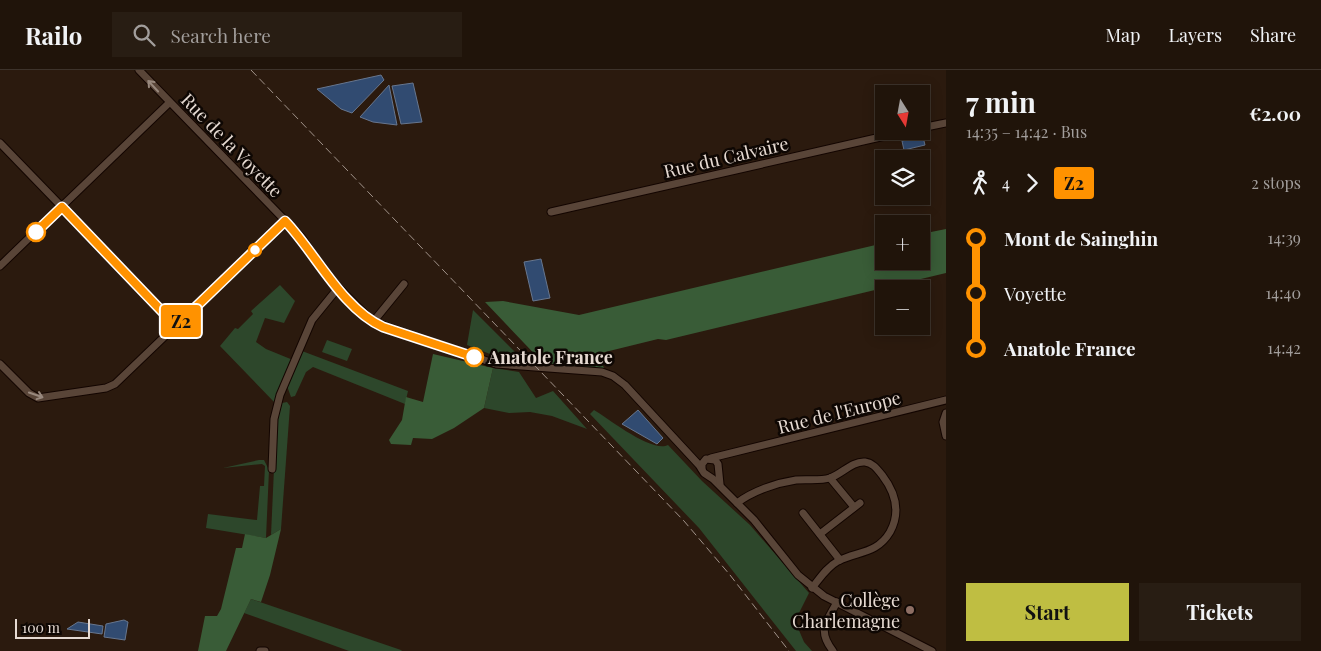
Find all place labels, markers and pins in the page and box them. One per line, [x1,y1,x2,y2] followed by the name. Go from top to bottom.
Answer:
[26,222,46,242] unlabelled marker
[248,243,262,257] unlabelled marker
[487,345,613,369] place label: Anatole France
[464,347,484,367] marker: Anatole France
[792,588,900,633] place label: Collège Charlemagne
[904,604,916,616] marker: Collège Charlemagne

